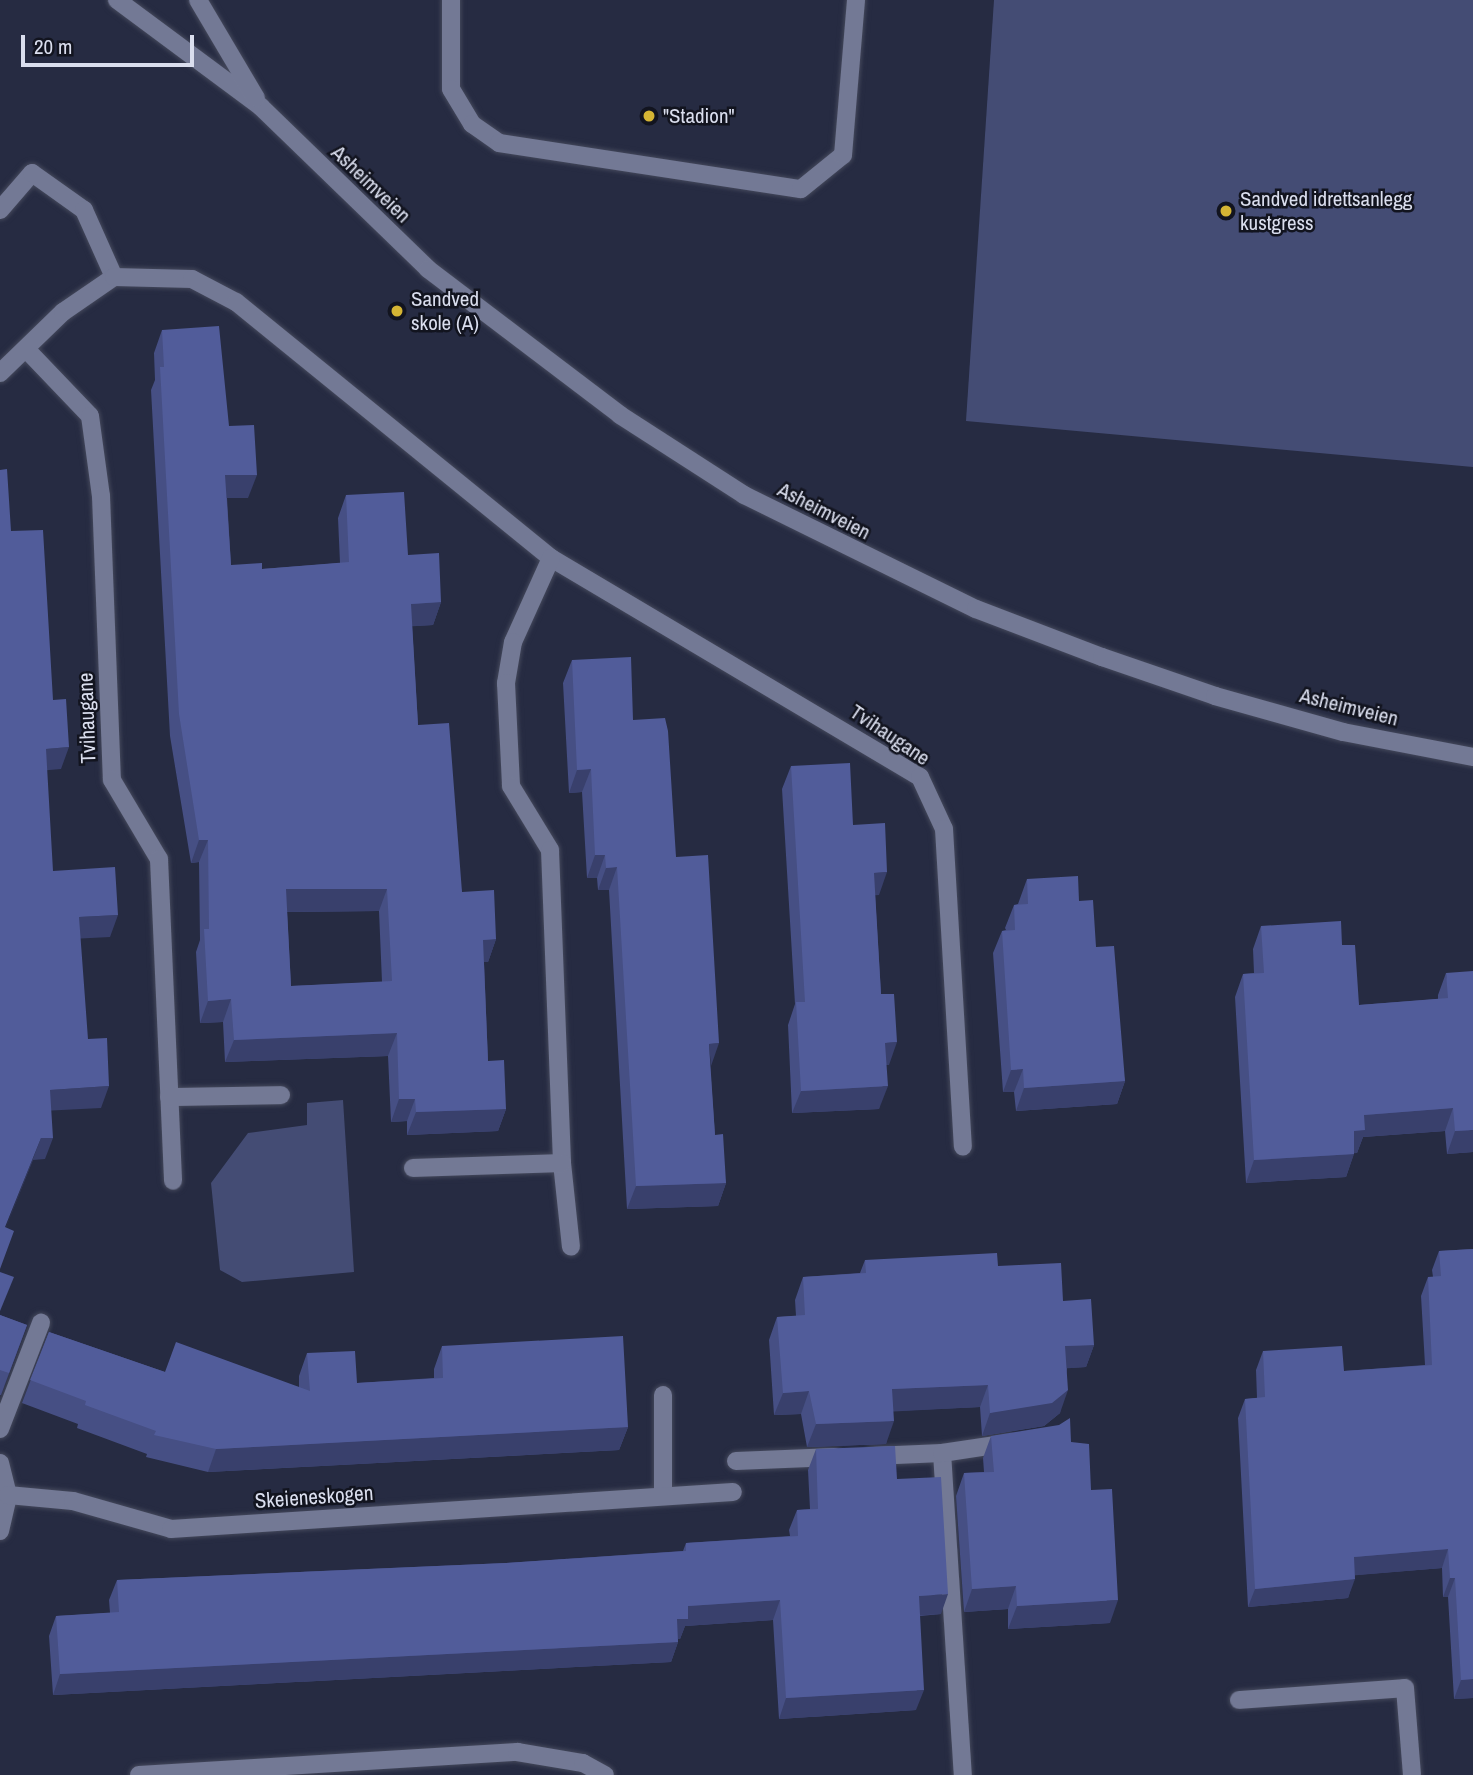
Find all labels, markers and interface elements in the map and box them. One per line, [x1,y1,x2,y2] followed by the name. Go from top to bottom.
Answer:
[24,21,198,65] scale bar
[34,32,72,61] text: 20 m
[663,103,735,129] place label: "Stadion"
[641,108,657,124] marker: "Stadion"
[326,140,416,228] street label: Asheimveien
[1240,186,1412,236] place label: Sandved idrettsanlegg kustgress
[1218,203,1234,219] marker: Sandved idrettsanlegg kustgress
[411,286,479,336] place label: Sandved skole (A)
[389,303,405,319] marker: Sandved skole (A)
[774,477,874,545] street label: Asheimveien
[73,672,101,764] street label: Tvihaugane
[1297,683,1401,731] street label: Asheimveien
[845,699,935,771] street label: Tvihaugane
[254,1480,374,1514] street label: Skeieneskogen

